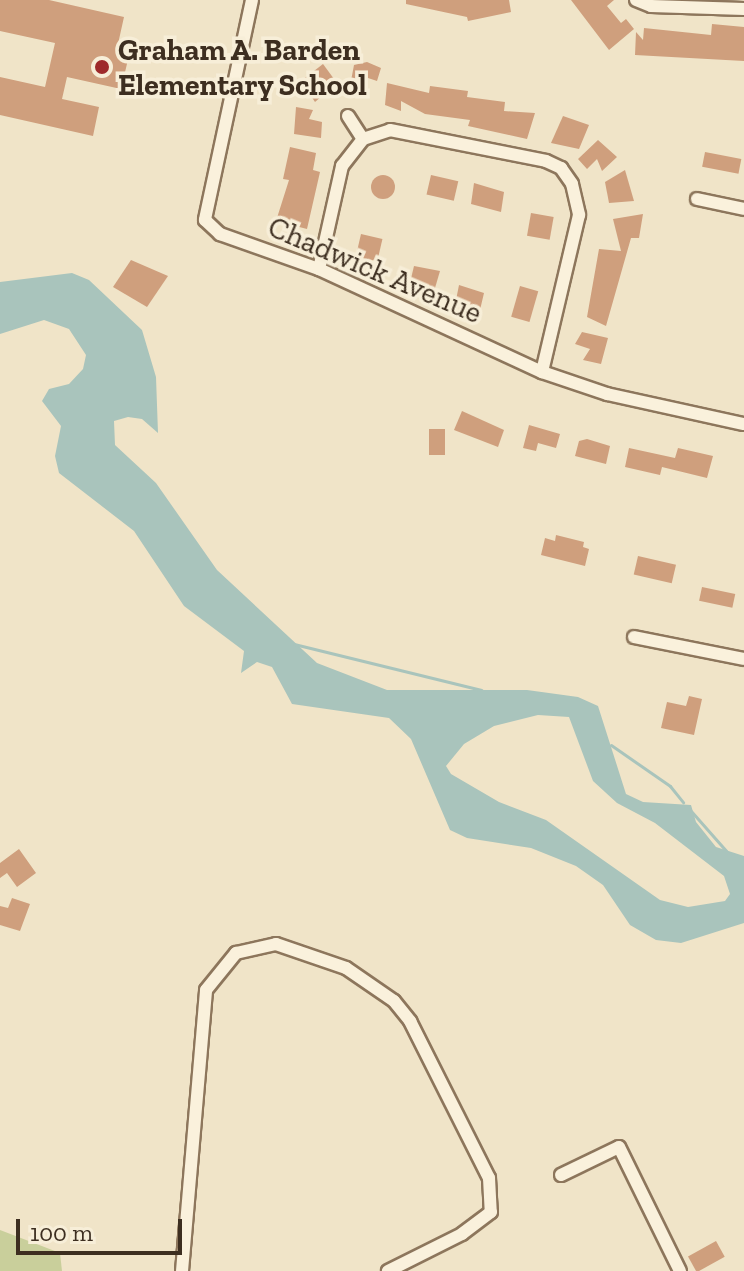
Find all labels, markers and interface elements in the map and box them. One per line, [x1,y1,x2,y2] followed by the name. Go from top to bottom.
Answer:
[118,32,367,102] place label: Graham A. Barden Elementary School
[93,58,111,76] marker: Graham A. Barden Elementary School
[262,209,488,331] street label: Chadwick Avenue
[20,1203,186,1253] scale bar
[30,1218,93,1247] text: 100 m

